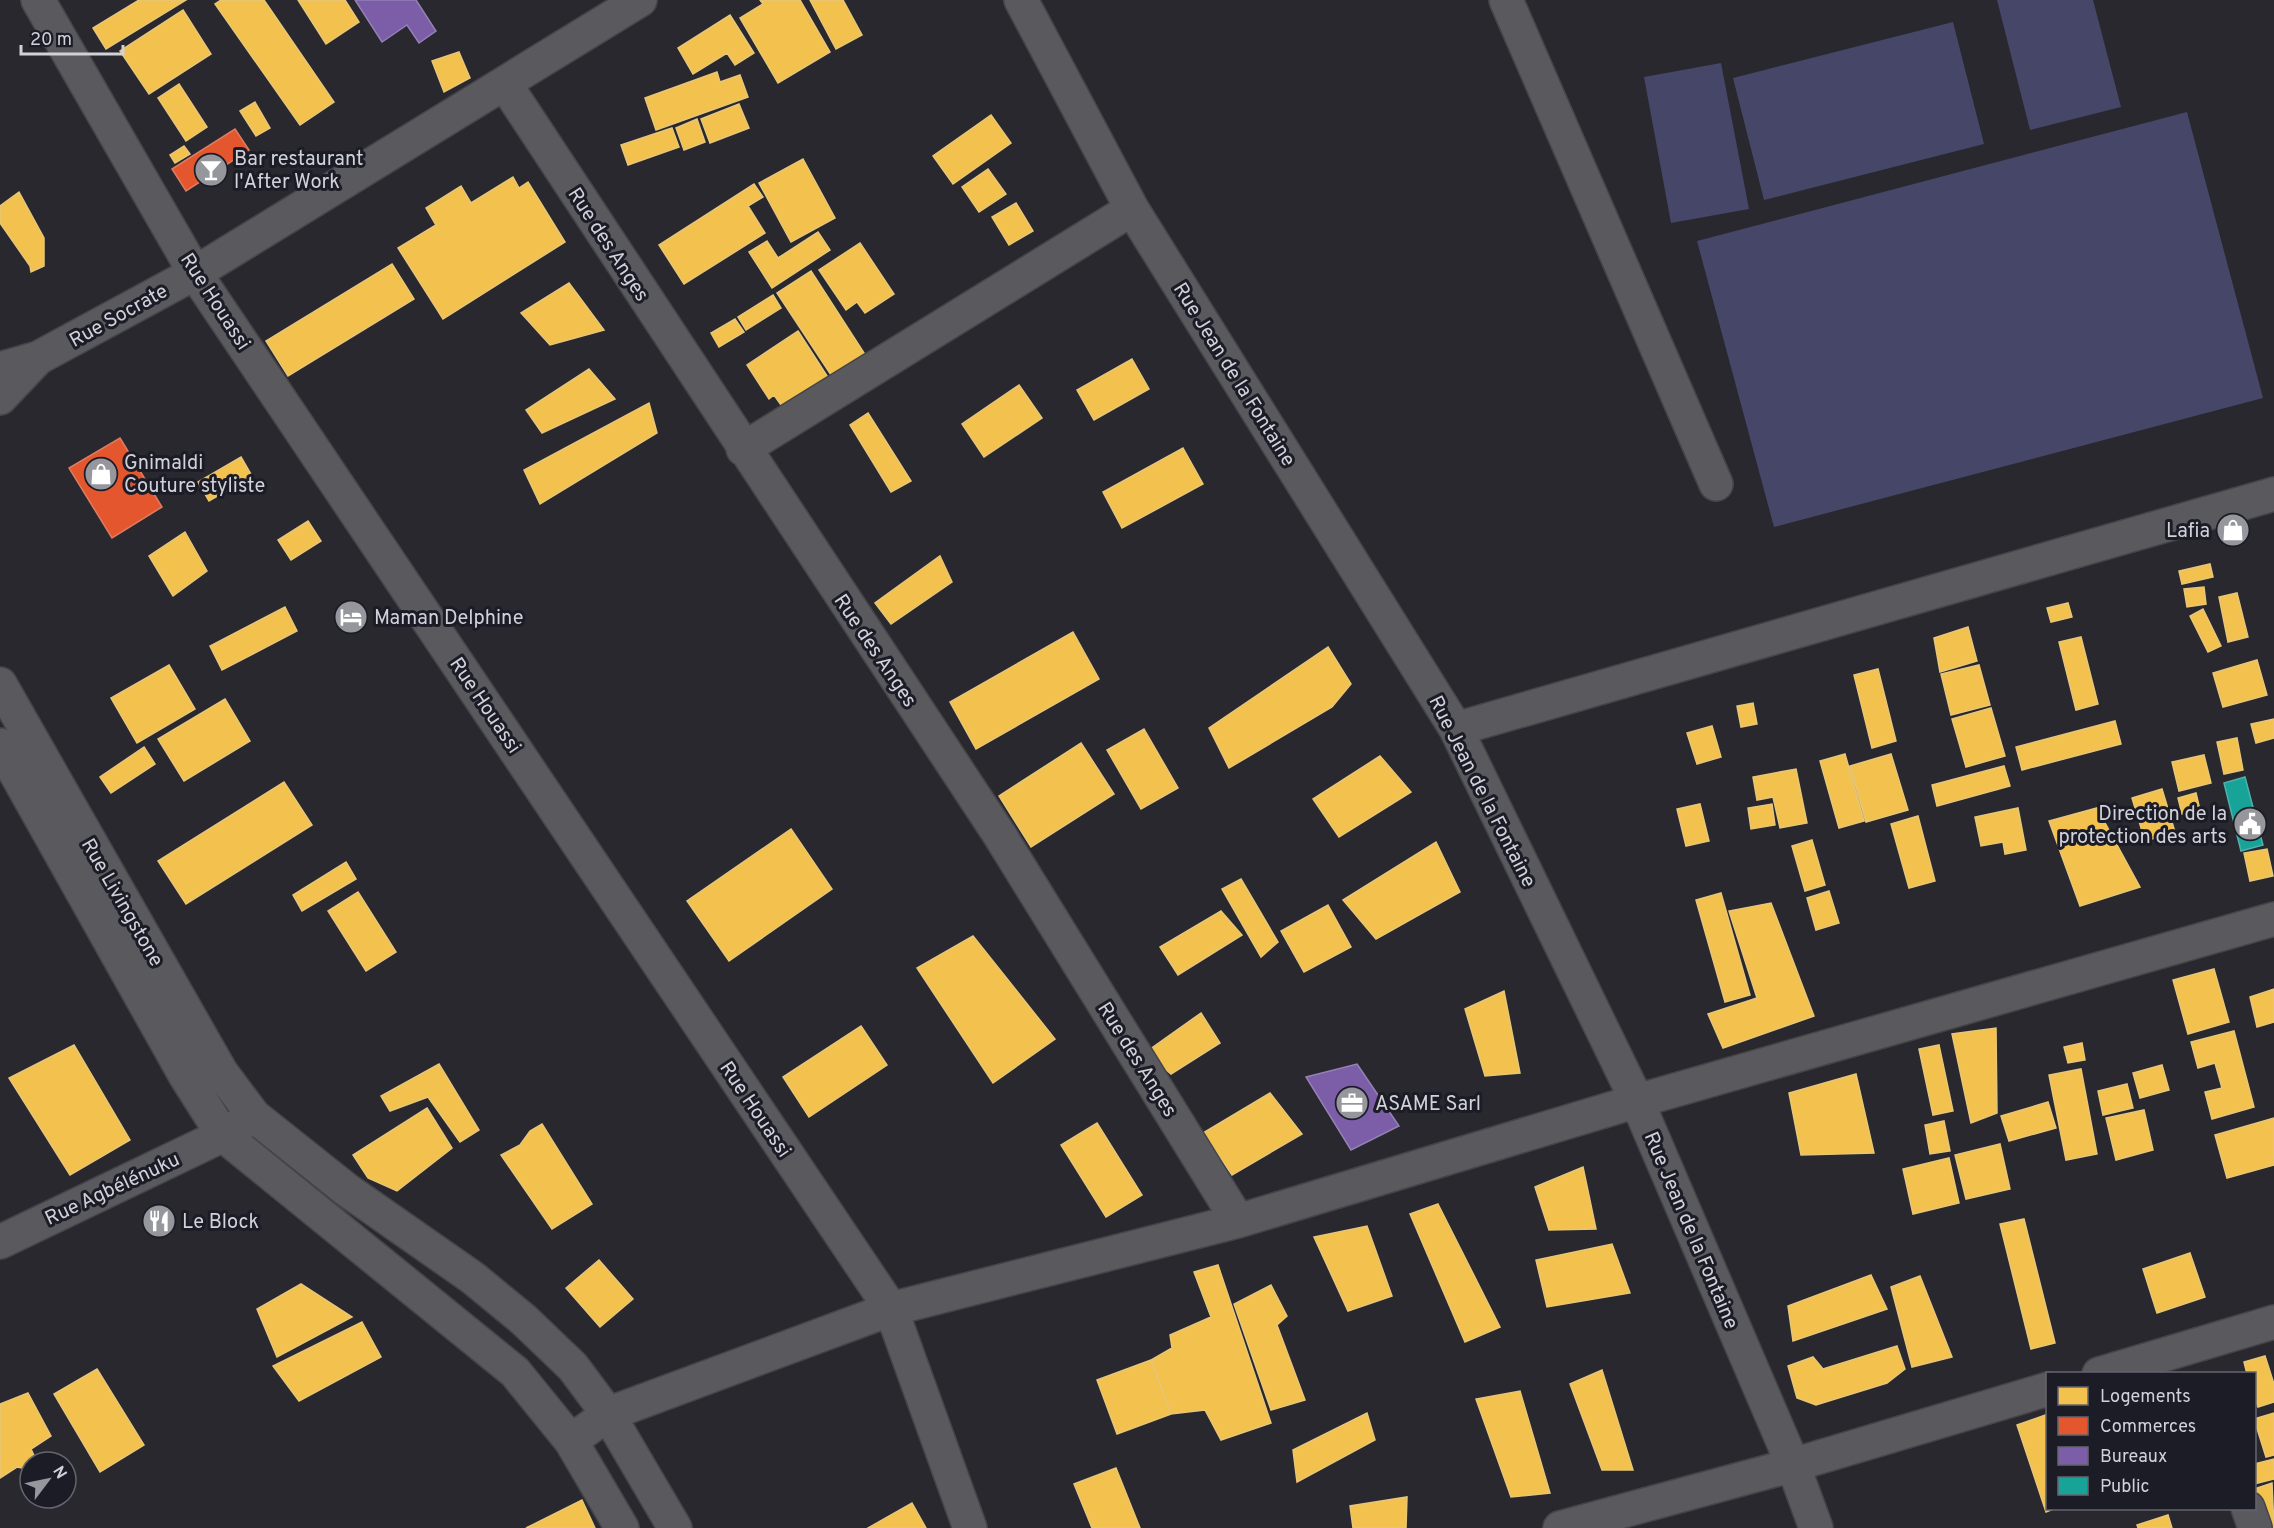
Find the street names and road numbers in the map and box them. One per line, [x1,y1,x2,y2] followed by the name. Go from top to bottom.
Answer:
[561,183,654,307] street label: Rue des Anges
[173,249,255,356] street label: Rue Houassi
[1166,278,1301,472] street label: Rue Jean de la Fontaine
[65,279,173,354] street label: Rue Socrate
[827,590,922,713] street label: Rue des Anges
[443,653,526,759] street label: Rue Houassi
[1422,692,1541,892] street label: Rue Jean de la Fontaine
[74,834,169,972] street label: Rue Livingstone
[1091,998,1182,1122] street label: Rue des Anges
[713,1057,796,1163] street label: Rue Houassi
[1637,1128,1744,1333] street label: Rue Jean de la Fontaine
[41,1147,184,1232] street label: Rue Agbélénuku

